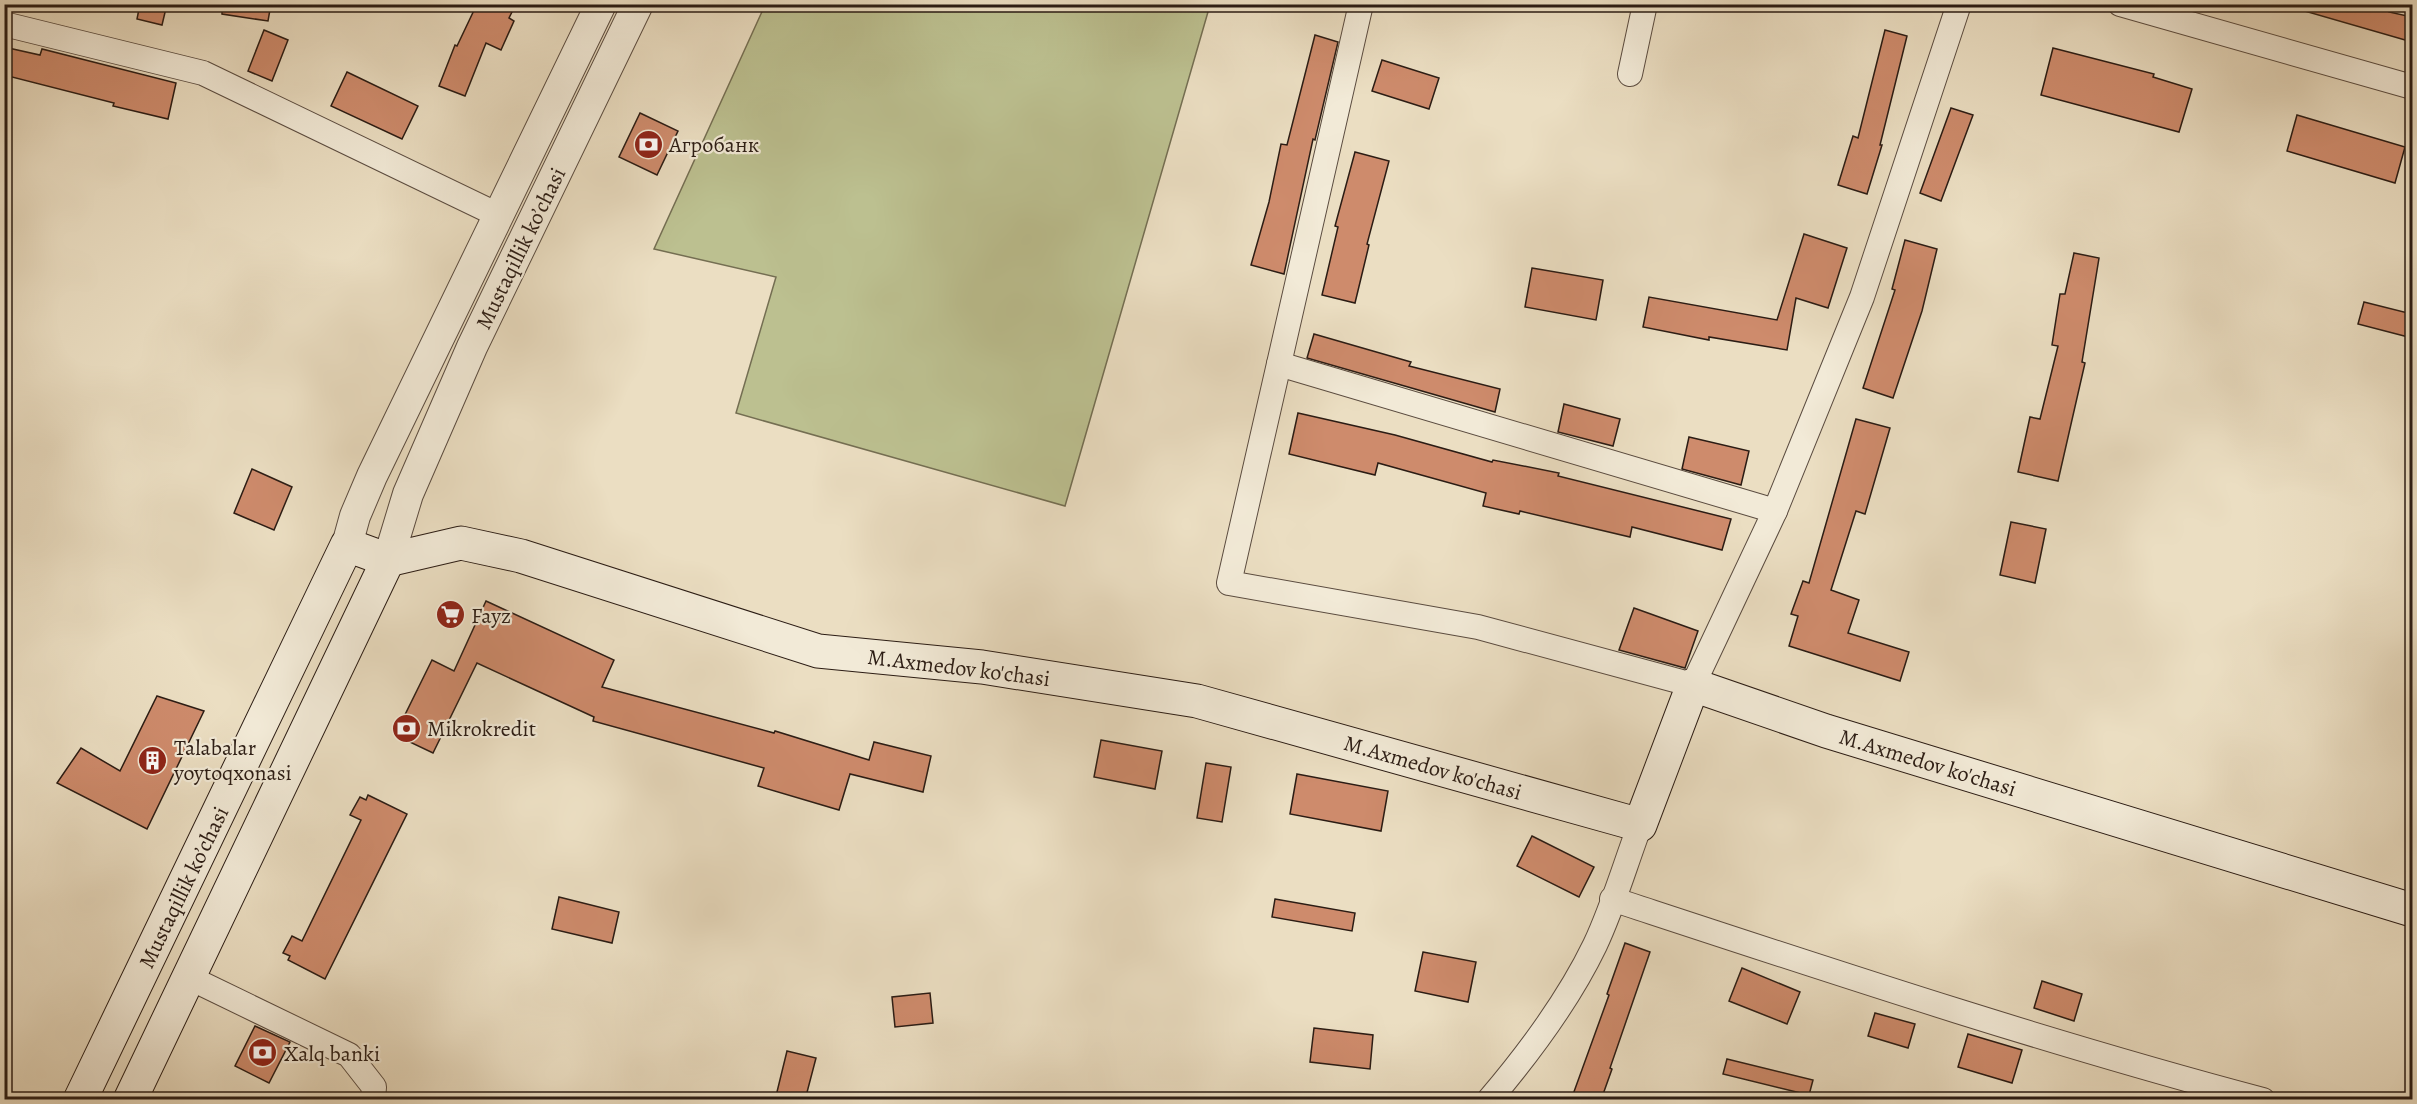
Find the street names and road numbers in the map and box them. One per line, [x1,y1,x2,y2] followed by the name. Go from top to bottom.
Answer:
[469,162,573,334] street label: Mustaqillik ko’chasi
[866,642,1052,694] street label: M.Axmedov ko'chasi
[1835,722,2020,804] street label: M.Axmedov ko'chasi
[1340,728,1525,808] street label: M.Axmedov ko'chasi
[132,801,236,973] street label: Mustaqillik ko’chasi

